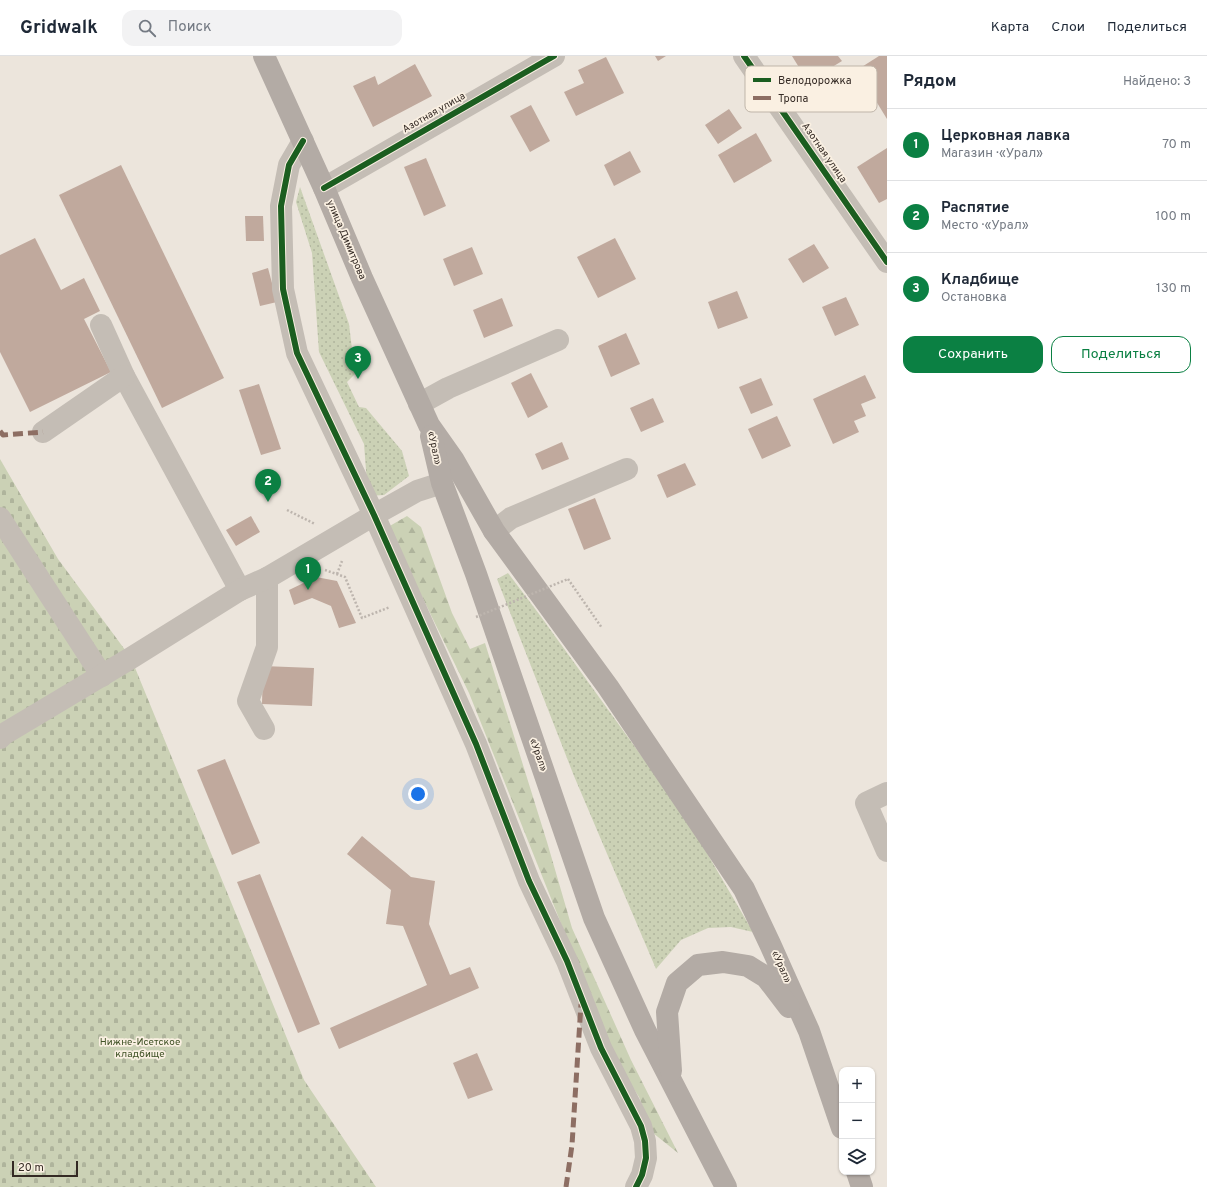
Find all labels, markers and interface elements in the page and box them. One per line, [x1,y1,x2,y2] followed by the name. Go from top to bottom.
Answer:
[122,10,402,46] search box
[20,16,98,40] text: Gridwalk
[136,17,158,39] icon: search
[168,18,212,37] text: Поиск
[991,19,1029,36] text: Карта
[1051,19,1085,36] text: Слои
[1107,19,1187,36] text: Поделиться
[745,66,877,112] legend
[903,71,956,93] text: Рядом
[778,74,852,88] text: Велодорожка
[1123,74,1191,90] text: Найдено: 3
[400,90,468,136] street label: Азотная улица
[778,92,808,106] text: Тропа
[798,120,850,186] street label: Азотная улица
[941,127,1070,146] text: Церковная лавка
[913,137,919,153] text: 1
[1162,137,1191,153] text: 70 m
[941,146,1043,162] text: Магазин · «Урал»
[323,198,369,282] street label: улица Димитрова
[941,199,1009,218] text: Распятие
[912,209,920,225] text: 2
[1155,209,1191,225] text: 100 m
[941,218,1029,234] text: Место · «Урал»
[941,271,1019,290] text: Кладбище
[912,281,920,297] text: 3
[1156,281,1191,297] text: 130 m
[941,290,1007,306] text: Остановка
[903,336,1043,373] button: Сохранить
[1051,336,1191,373] button: Поделиться
[345,346,371,379] pin: 3
[424,430,444,466] street label: «Урал»
[255,469,281,502] pin: 2
[295,557,321,590] pin: 1
[526,737,550,773] street label: «Урал»
[408,784,428,804] your location
[768,949,794,985] street label: «Урал»
[100,1036,180,1061] park label: Нижне-Исетское кладбище
[839,1067,875,1175] map controls
[839,1067,875,1103] button: +
[839,1103,875,1139] button: −
[839,1139,875,1175] button: layers
[12,1159,78,1178] scale bar
[18,1161,44,1175] text: 20 m

